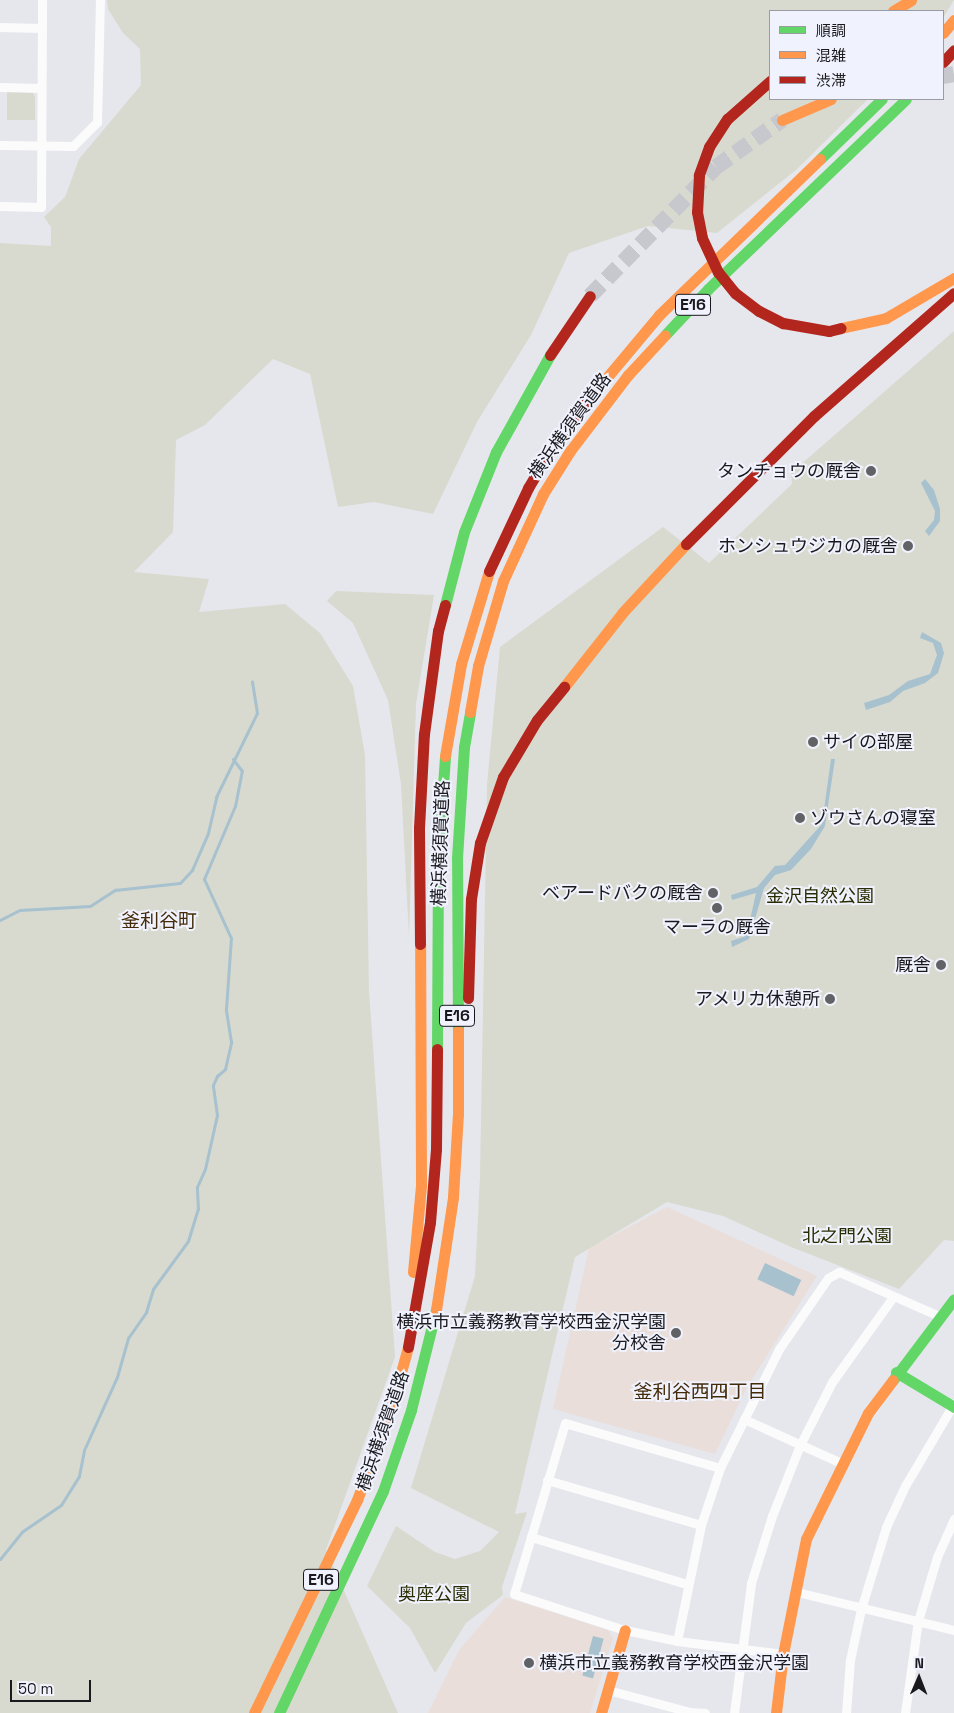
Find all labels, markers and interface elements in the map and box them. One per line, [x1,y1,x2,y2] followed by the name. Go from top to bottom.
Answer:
[769,10,944,100] legend
[816,21,846,40] text: 順調
[816,46,846,65] text: 混雑
[816,71,846,90] text: 渋滞
[674,292,712,318] road number: E16
[524,369,616,483] street label: 横浜横須賀道路
[717,460,861,482] place label: タンチョウの厩舎
[865,465,877,477] marker: タンチョウの厩舎
[718,535,898,557] place label: ホンシュウジカの厩舎
[902,540,914,552] marker: ホンシュウジカの厩舎
[823,731,913,753] place label: サイの部屋
[807,736,819,748] marker: サイの部屋
[428,780,454,906] street label: 横浜横須賀道路
[810,807,936,829] place label: ゾウさんの寝室
[794,812,806,824] marker: ゾウさんの寝室
[542,882,703,904] place label: ベアードバクの厩舎
[766,885,874,907] park label: 金沢自然公園
[707,887,719,899] marker: ベアードバクの厩舎
[711,902,723,914] marker: マーラの厩舎
[121,910,197,932] district label: 釜利谷町
[663,916,771,938] place label: マーラの厩舎
[895,954,931,976] place label: 厩舎
[935,959,947,971] marker: 厩舎
[694,988,820,1010] place label: アメリカ休憩所
[824,993,836,1005] marker: アメリカ休憩所
[438,1002,476,1030] road number: E16
[802,1225,892,1247] park label: 北之門公園
[396,1312,666,1355] place label: 横浜市立義務教育学校西金沢学園 分校舎
[670,1327,682,1339] marker: 横浜市立義務教育学校西金沢学園 分校舎
[352,1368,414,1494] street label: 横浜横須賀道路
[634,1381,766,1403] district label: 釜利谷西四丁目
[302,1566,340,1594] road number: E16
[398,1583,470,1605] park label: 奥座公園
[539,1652,809,1674] place label: 横浜市立義務教育学校西金沢学園
[894,1653,944,1703] north arrow
[914,1654,924,1672] text: N
[523,1657,535,1669] marker: 横浜市立義務教育学校西金沢学園
[12,1670,94,1702] scale bar
[18,1679,53,1698] text: 50 m

